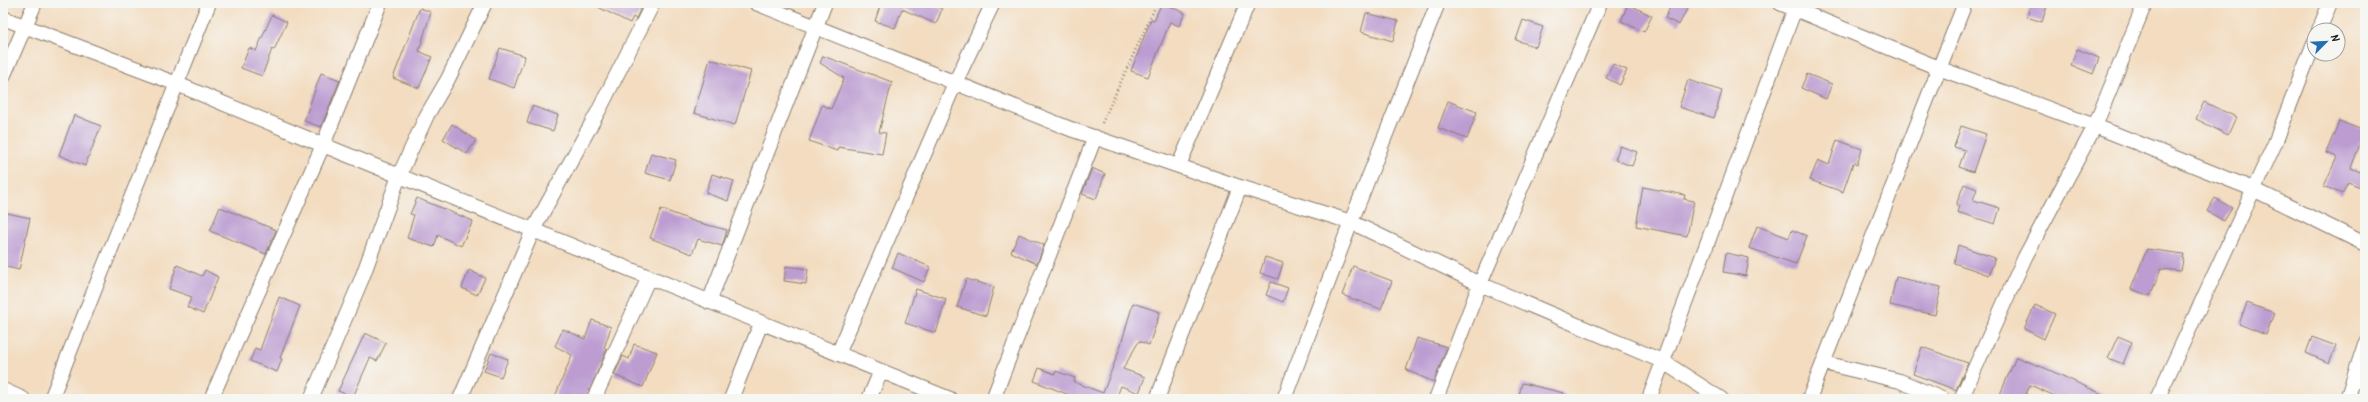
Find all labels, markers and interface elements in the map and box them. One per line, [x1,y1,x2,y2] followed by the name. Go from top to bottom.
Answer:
[2306,22,2346,62] north arrow
[2325,32,2344,45] text: N

